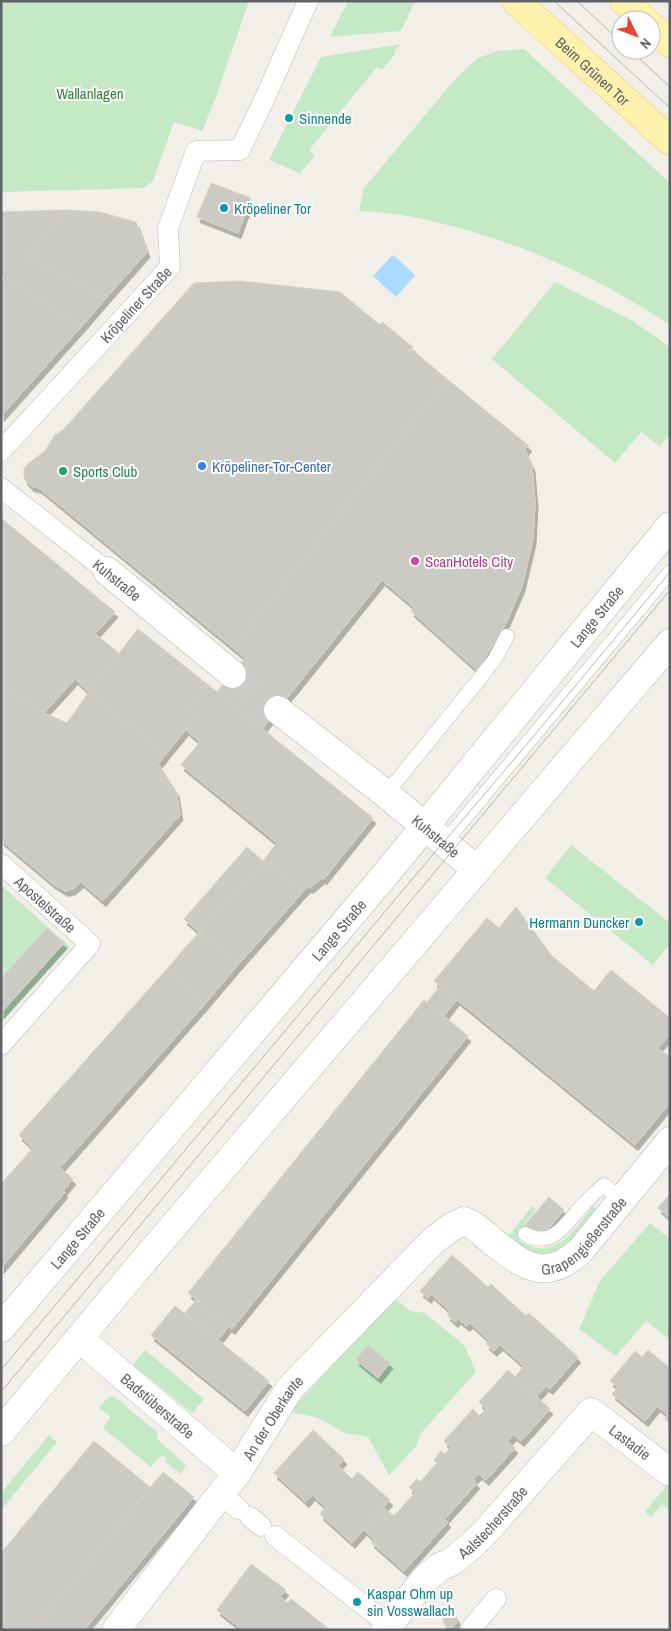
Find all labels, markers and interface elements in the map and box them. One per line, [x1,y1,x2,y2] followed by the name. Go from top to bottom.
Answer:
[611,10,661,60] north arrow
[551,32,635,110] street label: Beim Grünen Tor
[636,35,655,53] text: N
[56,83,124,104] park label: Wallanlagen
[299,108,352,129] place label: Sinnende
[283,112,295,124] marker: Sinnende
[234,198,311,219] place label: Kröpeliner Tor
[218,202,230,214] marker: Kröpeliner Tor
[95,261,176,347] street label: Kröpeliner Straße
[212,456,331,477] place label: Kröpeliner-Tor-Center
[196,460,208,472] marker: Kröpeliner-Tor-Center
[73,461,137,482] place label: Sports Club
[57,465,69,477] marker: Sports Club
[425,551,514,572] place label: ScanHotels City
[88,554,146,606] street label: Kuhstraße
[409,555,421,567] marker: ScanHotels City
[565,581,628,652] street label: Lange Straße
[407,810,465,862] street label: Kuhstraße
[10,870,81,937] street label: Apostelstraße
[306,894,371,965] street label: Lange Straße
[529,912,629,933] place label: Hermann Duncker
[633,916,645,928] marker: Hermann Duncker
[541,1192,631,1279] street label: Grapengießerstraße
[45,1203,110,1273] street label: Lange Straße
[117,1368,200,1443] street label: Badstüberstraße
[237,1370,308,1465] street label: An der Oberkante
[605,1419,656,1465] street label: Lastadie
[452,1481,532,1564] street label: Aalstecherstraße
[367,1583,455,1621] place label: Kaspar Ohm up sin Vosswallach
[351,1596,363,1608] marker: Kaspar Ohm up sin Vosswallach

